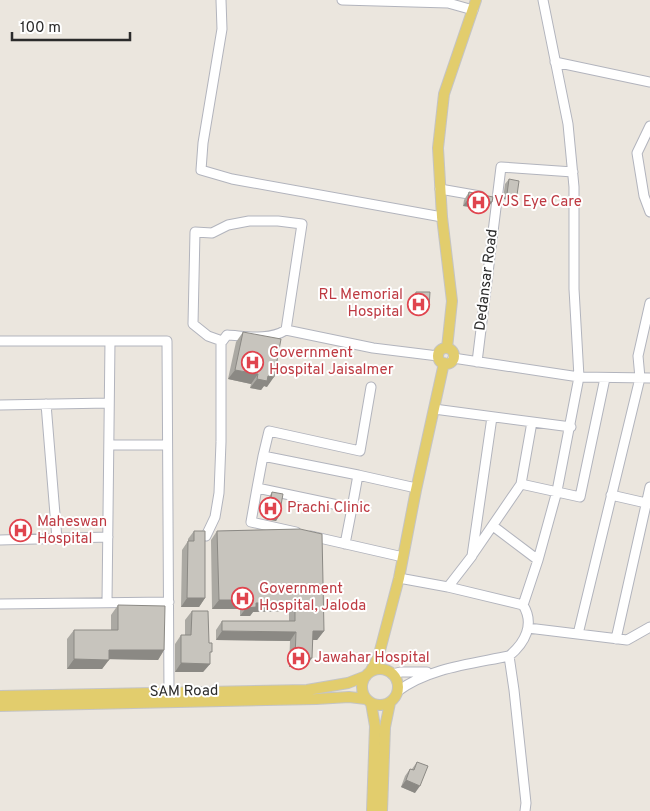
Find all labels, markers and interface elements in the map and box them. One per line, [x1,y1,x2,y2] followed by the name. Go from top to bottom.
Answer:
[12,10,130,42] scale bar
[20,19,61,38] text: 100 m
[466,190,490,214] hospital icon: VJS Eye Care
[494,193,582,212] place label: VJS Eye Care
[471,228,503,332] street label: Dedansar Road
[318,286,403,322] place label: RL Memorial Hospital
[407,292,431,316] hospital icon: RL Memorial Hospital
[269,344,394,380] place label: Government Hospital Jaisalmer
[241,350,265,374] hospital icon: Government Hospital Jaisalmer
[259,496,283,520] hospital icon: Prachi Clinic
[287,499,371,518] place label: Prachi Clinic
[37,513,107,549] place label: Maheswan Hospital
[9,519,33,543] hospital icon: Maheswan Hospital
[259,580,366,616] place label: Government Hospital, Jaloda
[231,586,255,610] hospital icon: Government Hospital, Jaloda
[286,646,310,670] hospital icon: Jawahar Hospital
[314,649,430,668] place label: Jawahar Hospital
[149,682,219,702] street label: SAM Road

